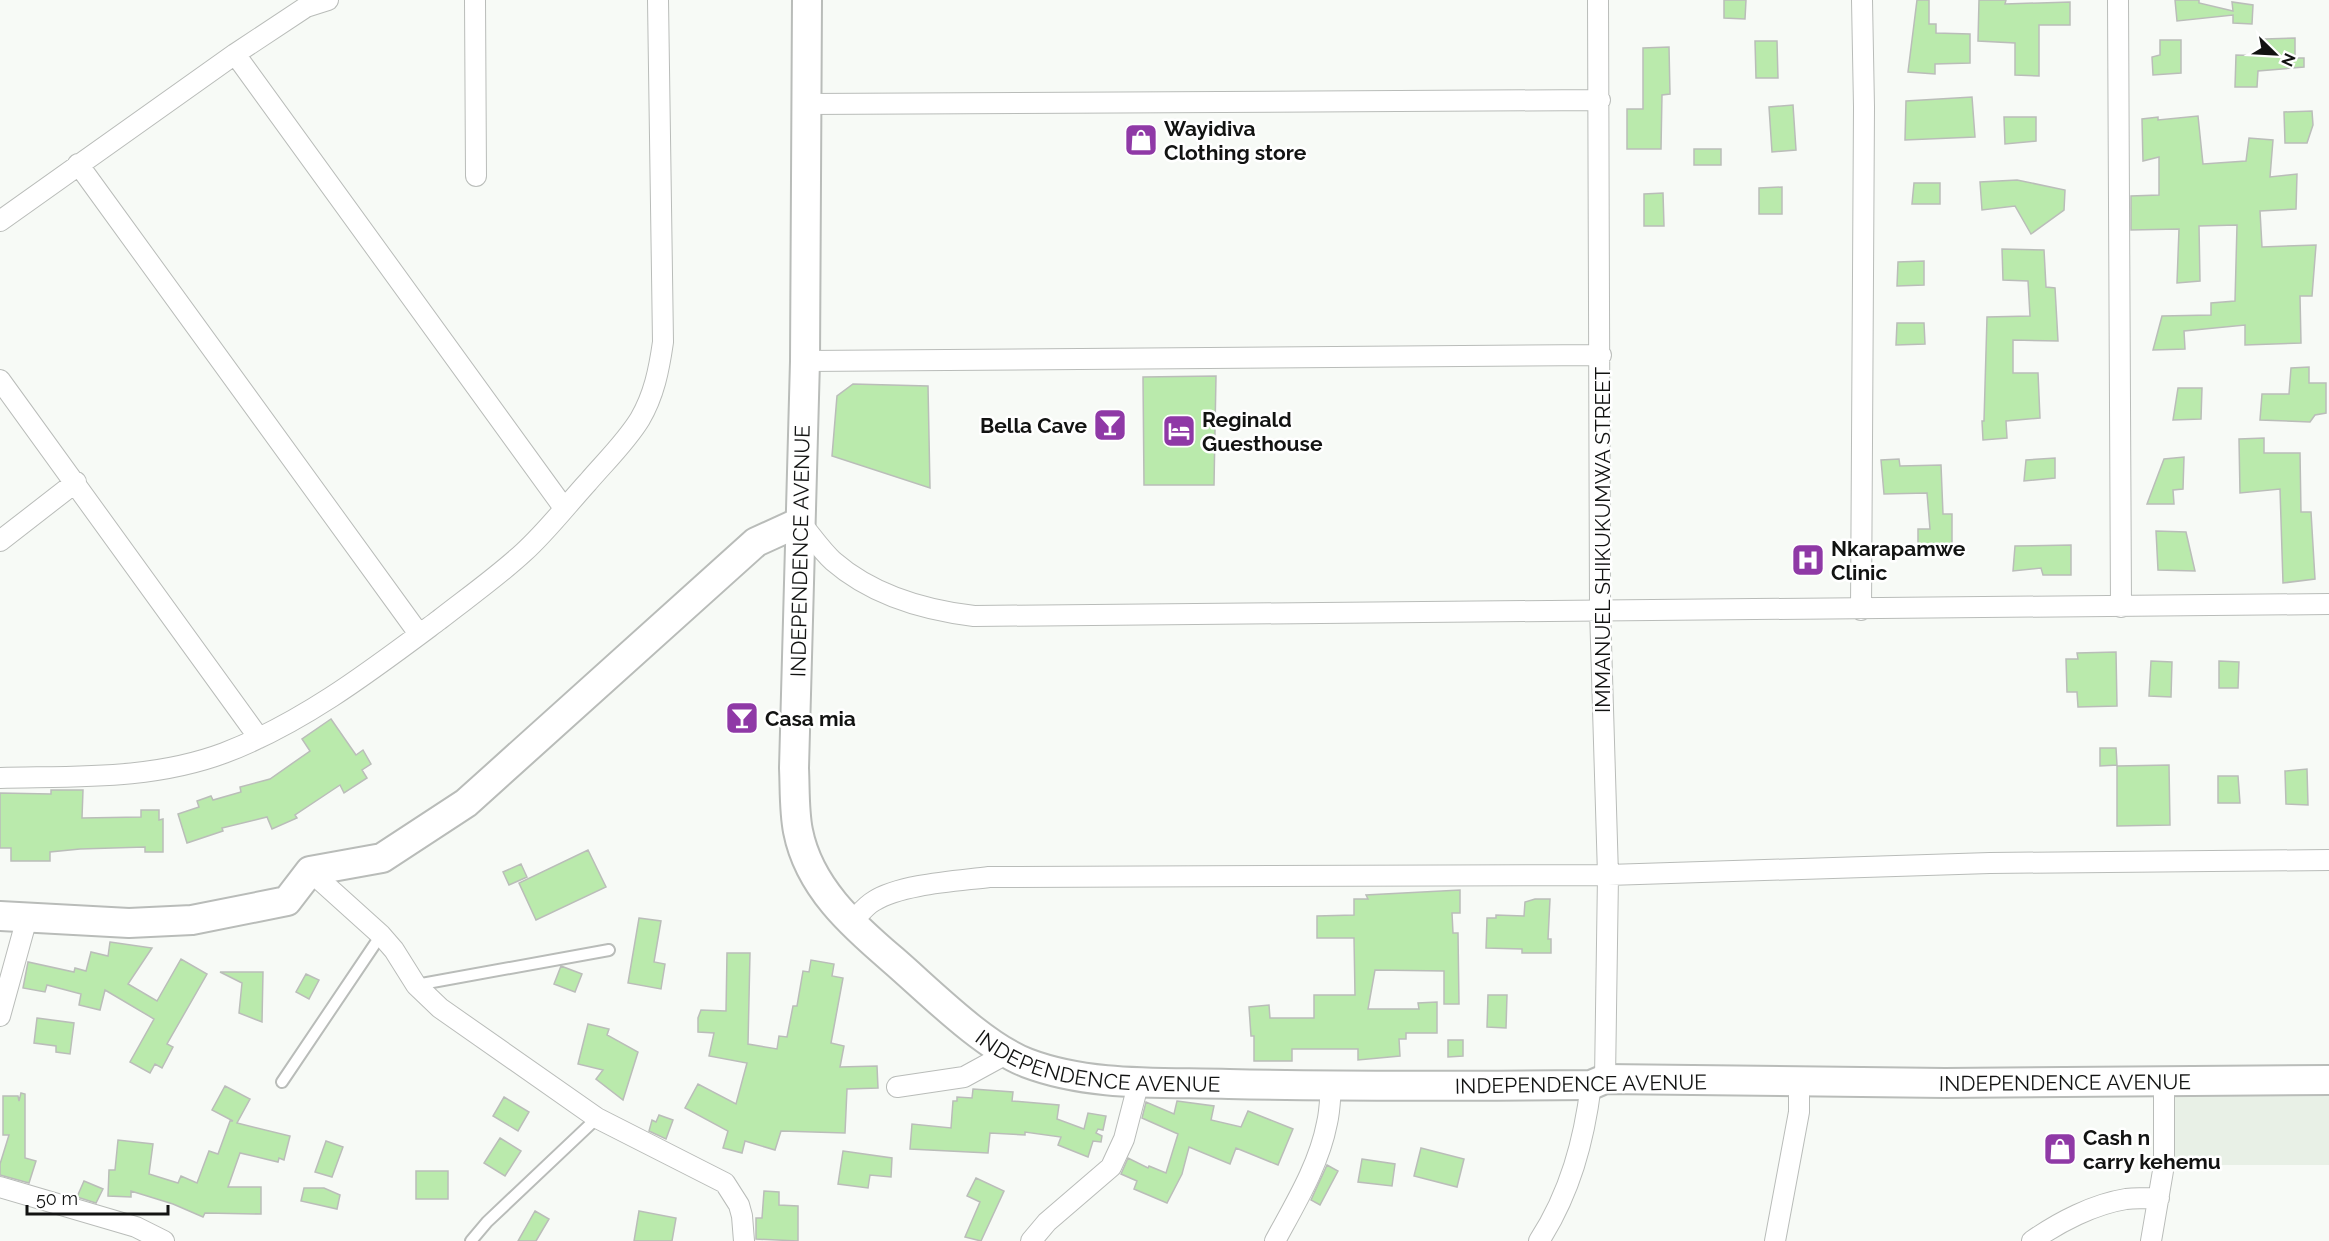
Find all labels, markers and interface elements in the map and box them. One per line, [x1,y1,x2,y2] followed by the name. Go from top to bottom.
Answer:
[2245,24,2305,84] north arrow
[2277,50,2299,69] text: N
[1164,116,1307,165] place label: Wayidiva Clothing store
[1123,122,1159,158] shop icon: Wayidiva Clothing store
[1590,367,1615,713] street label: IMMANUEL SHIKUKUMWA STREET
[1092,407,1128,443] bar icon: Bella Cave
[1202,407,1323,456] place label: Reginald Guesthouse
[980,413,1087,438] place label: Bella Cave
[1161,413,1197,449] hotel icon: Reginald Guesthouse
[785,425,815,677] street label: INDEPENDENCE AVENUE
[1831,536,1966,585] place label: Nkarapamwe Clinic
[1790,542,1826,578] hospital icon: Nkarapamwe Clinic
[724,700,760,736] bar icon: Casa mia
[765,706,856,731] place label: Casa mia
[971,1024,1221,1096] street label: INDEPENDENCE AVENUE
[1455,1069,1707,1099] street label: INDEPENDENCE AVENUE
[1939,1069,2191,1096] street label: INDEPENDENCE AVENUE
[2083,1125,2221,1174] place label: Cash n carry kehemu
[2042,1131,2078,1167] shop icon: Cash n carry kehemu
[27,1178,168,1216] scale bar
[36,1188,78,1209] text: 50 m

